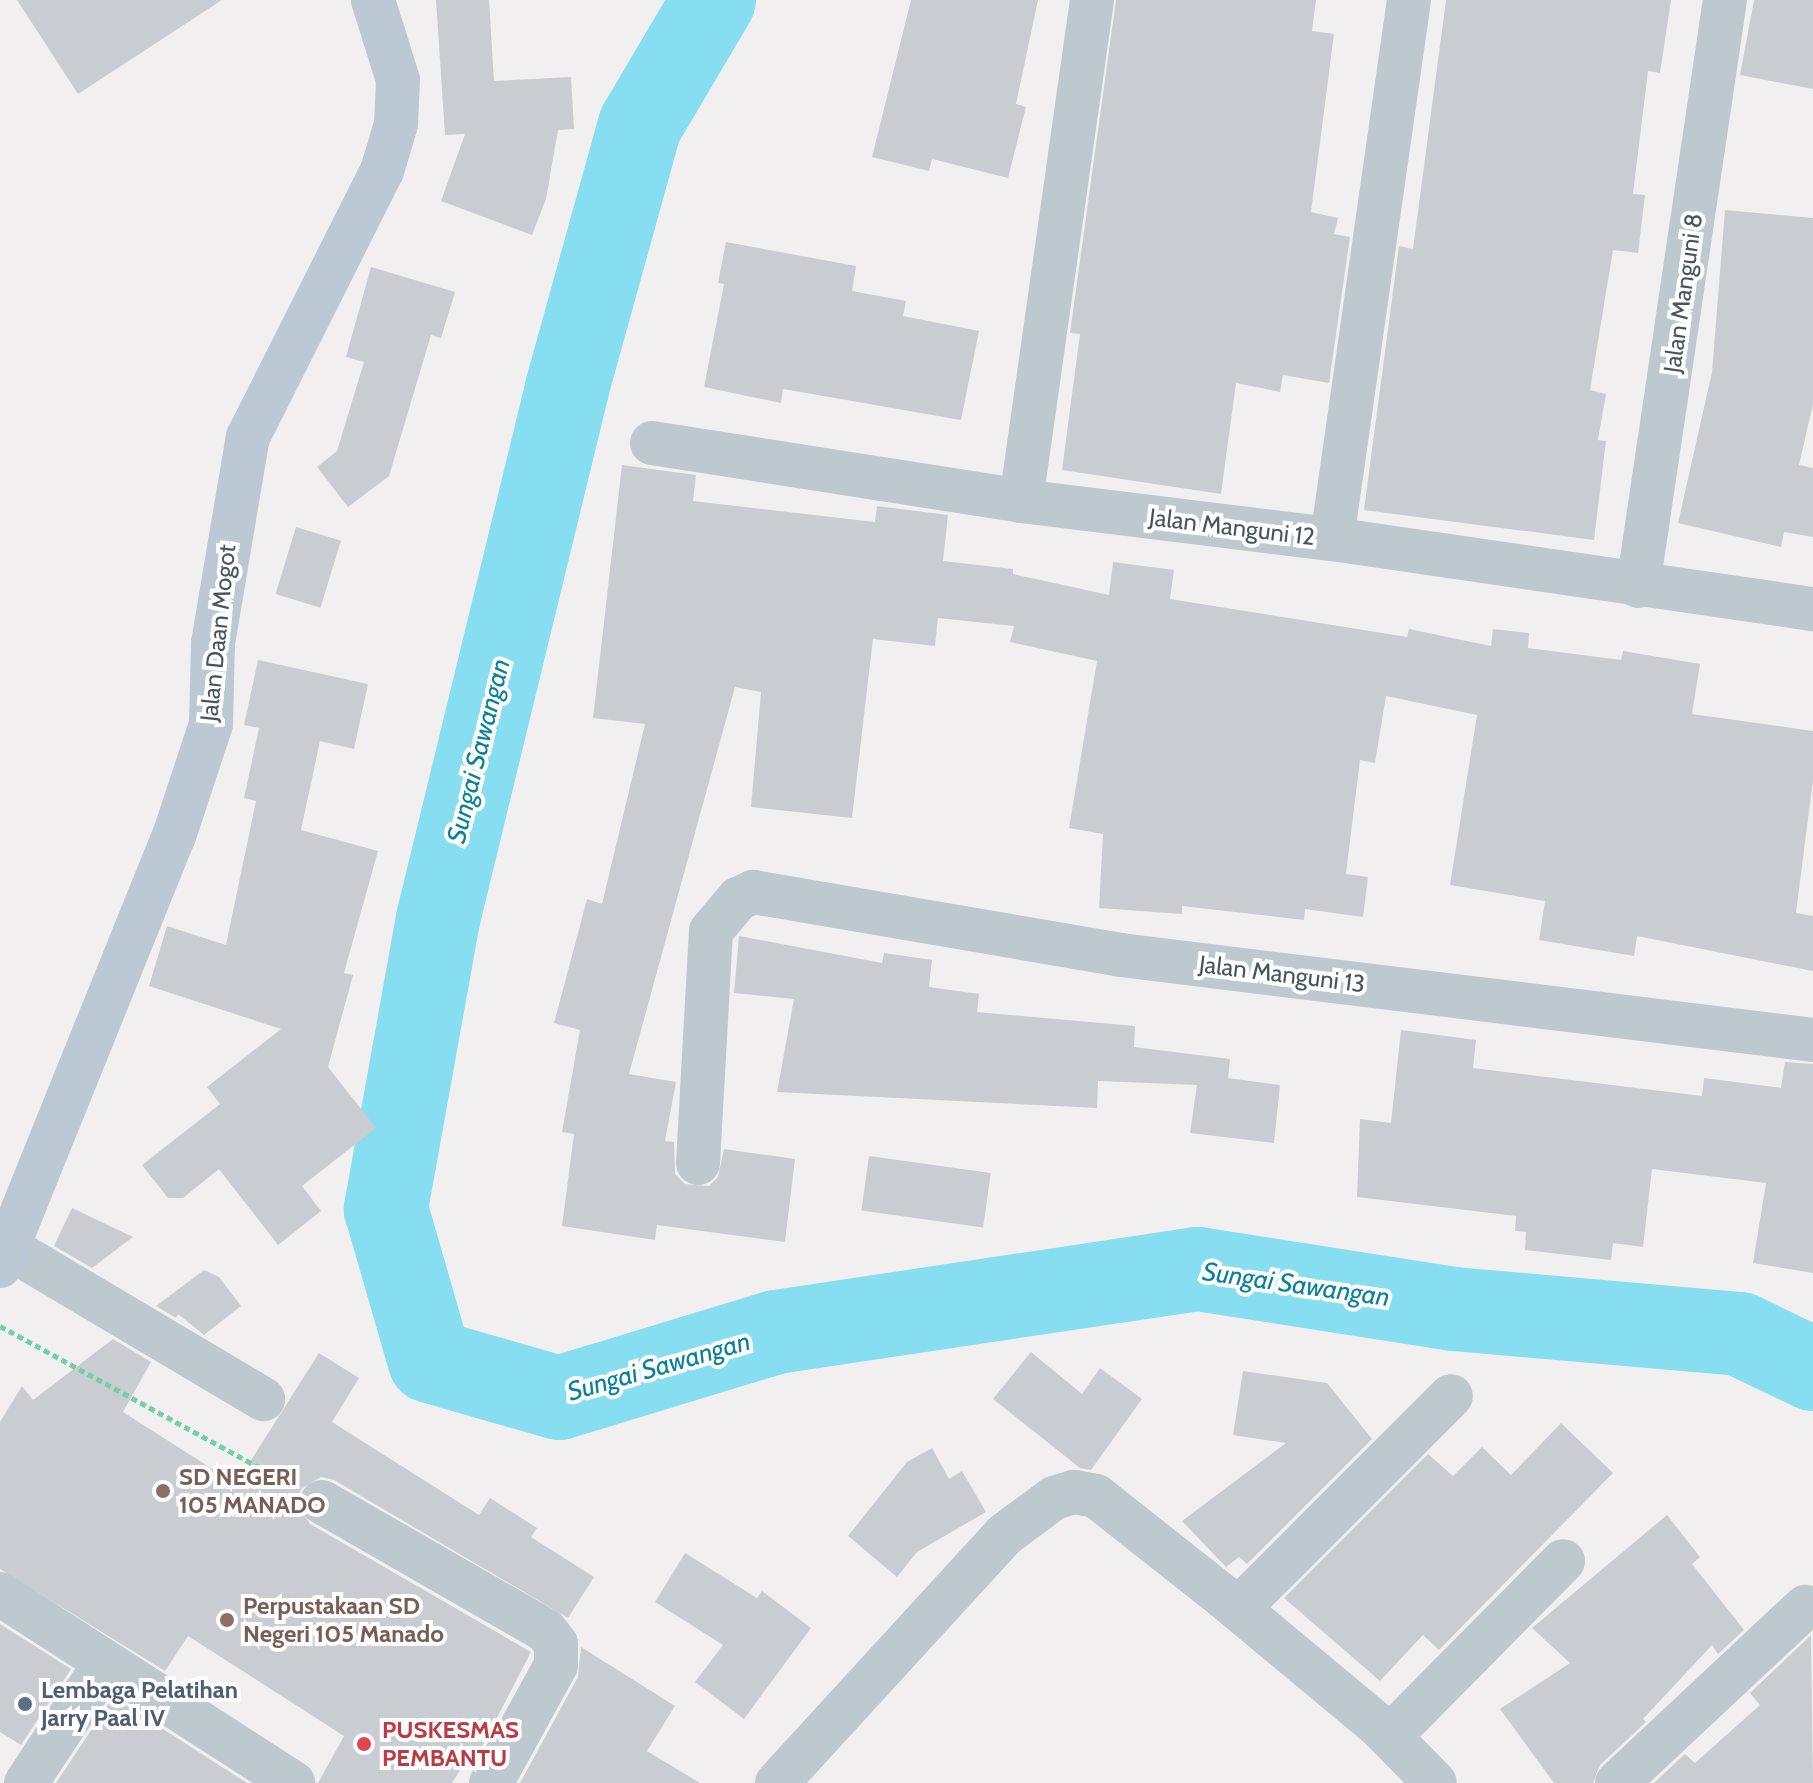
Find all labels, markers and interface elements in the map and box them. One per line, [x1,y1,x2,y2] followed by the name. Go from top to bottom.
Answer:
[1658,211,1708,375] street label: Jalan Manguni 8
[1148,503,1316,551] street label: Jalan Manguni 12
[194,543,242,723] street label: Jalan Daan Mogot
[441,656,517,846] water label: Sungai Sawangan
[1197,950,1367,998] street label: Jalan Manguni 13
[1200,1256,1392,1314] water label: Sungai Sawangan
[564,1326,754,1408] water label: Sungai Sawangan
[179,1463,326,1519] place label: SD NEGERI 105 MANADO
[154,1482,172,1500] marker: SD NEGERI 105 MANADO
[243,1592,444,1648] place label: Perpustakaan SD Negeri 105 Manado
[218,1611,236,1629] marker: Perpustakaan SD Negeri 105 Manado
[41,1676,238,1732] place label: Lembaga Pelatihan Jarry Paal IV
[16,1695,34,1713] marker: Lembaga Pelatihan Jarry Paal IV
[382,1716,519,1772] place label: PUSKESMAS PEMBANTU
[353,1733,375,1755] marker: PUSKESMAS PEMBANTU

